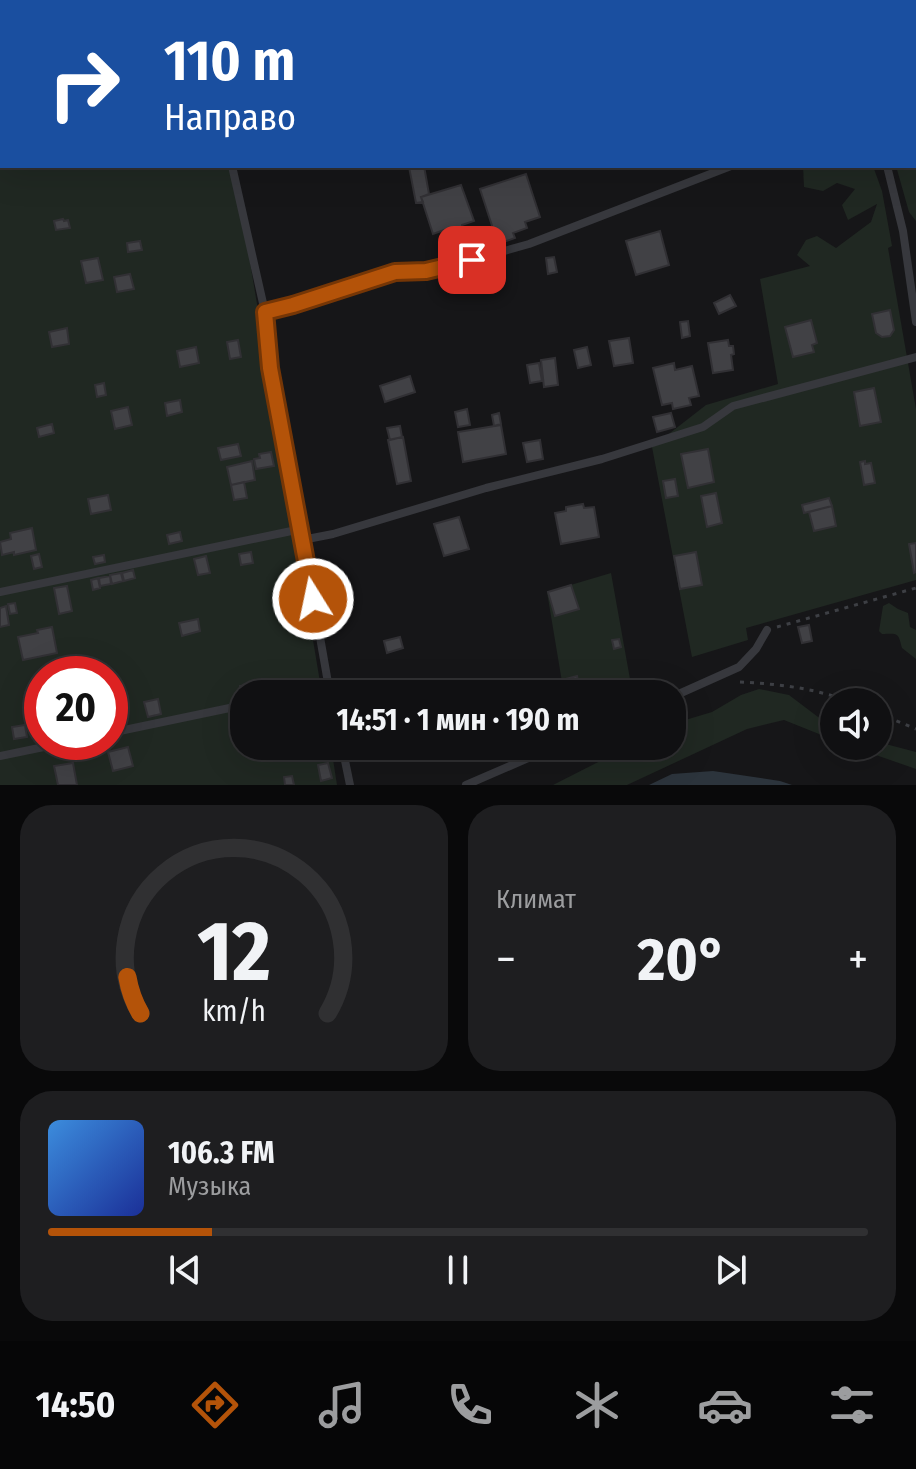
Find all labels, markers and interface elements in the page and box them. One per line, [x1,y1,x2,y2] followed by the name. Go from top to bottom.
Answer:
[164,28,295,95] text: 110 m
[32,32,136,136] icon: right
[164,96,296,140] text: Направо
[438,226,506,294] pin
[450,238,494,282] icon: arrive
[271,557,355,641] position arrow
[24,656,128,760] speed limit sign: 20
[820,688,892,760] map controls
[820,688,892,760] button: sound
[337,702,579,738] text: 14:51 · 1 мин · 190 m
[496,884,576,915] text: Климат
[197,902,271,1002] text: 12
[638,924,726,996] text: 20°
[496,933,516,986] text: −
[848,933,868,986] text: +
[202,994,266,1029] text: km/h
[168,1135,275,1171] text: 106.3 FM
[168,1171,251,1202] text: Музыка
[163,1248,207,1292] icon: previous
[436,1248,480,1292] icon: pause
[709,1248,753,1292] icon: next
[187,1377,243,1433] icon: directions
[314,1377,370,1433] icon: music
[442,1377,498,1433] icon: phone
[569,1377,625,1433] icon: climate
[697,1377,753,1433] icon: car
[824,1377,880,1433] icon: filters
[36,1383,115,1427] text: 14:50

